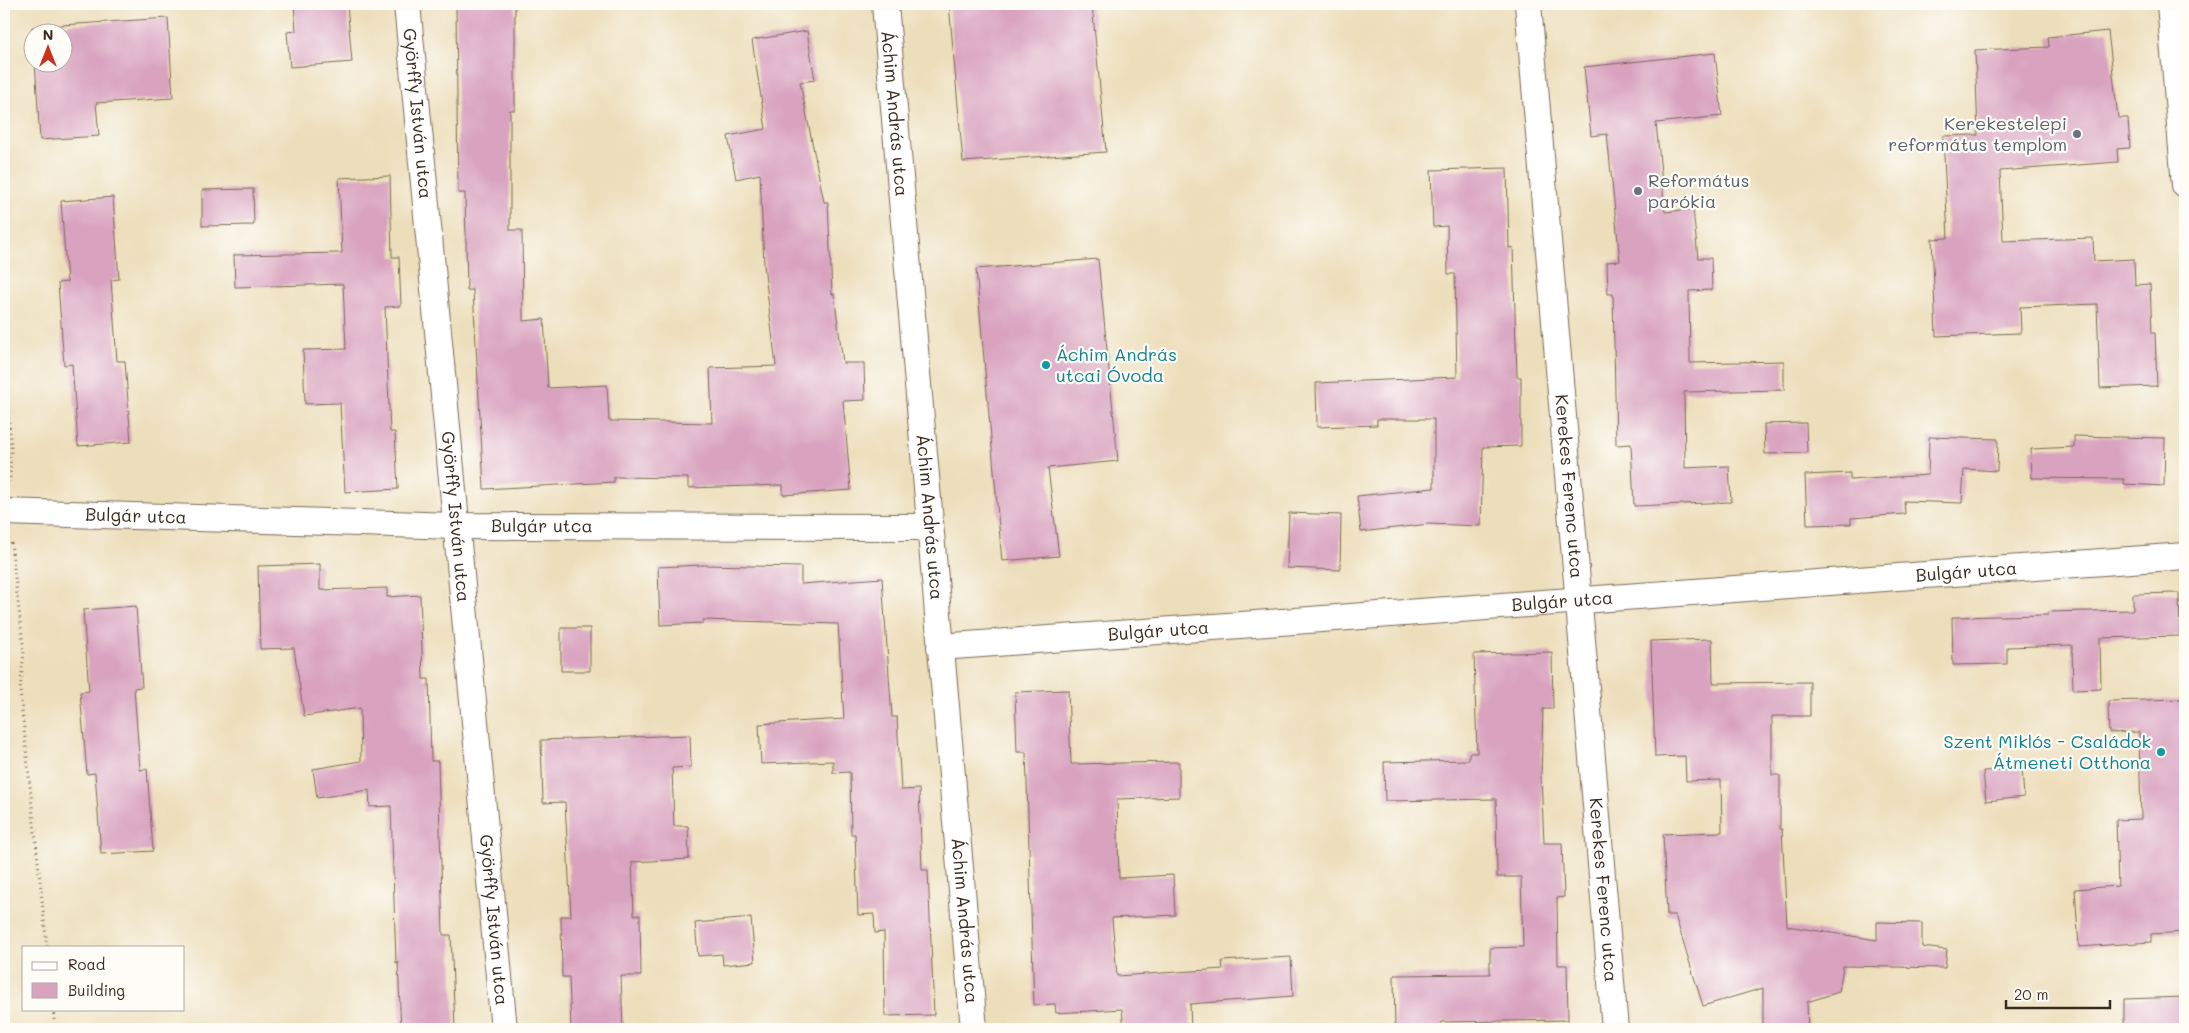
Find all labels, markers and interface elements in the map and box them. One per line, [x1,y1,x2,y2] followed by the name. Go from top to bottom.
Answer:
[22,22,72,72] north arrow
[43,25,53,44] text: N
[398,27,438,200] street label: Györffy István utca
[876,30,915,197] street label: Áchim András utca
[1888,111,2067,156] place label: Kerekestelepi református templom
[2071,128,2083,140] marker: Kerekestelepi református templom
[1648,168,1749,213] place label: Református parókia
[1632,185,1644,197] marker: Református parókia
[1056,342,1177,387] place label: Áchim András utcai Óvoda
[1040,359,1052,371] marker: Áchim András utcai Óvoda
[1550,393,1590,579] street label: Kerekes Ferenc utca
[436,430,477,603] street label: Györffy István utca
[911,433,950,601] street label: Áchim András utca
[85,502,187,529] street label: Bulgár utca
[491,513,593,537] street label: Bulgár utca
[1915,555,2018,587] street label: Bulgár utca
[1511,585,1614,616] street label: Bulgár utca
[1107,614,1210,646] street label: Bulgár utca
[1943,729,2151,774] place label: Szent Miklós - Családok Átmeneti Otthona
[2155,746,2167,758] marker: Szent Miklós - Családok Átmeneti Otthona
[1584,797,1624,983] street label: Kerekes Ferenc utca
[475,833,515,1006] street label: Györffy István utca
[946,837,985,1004] street label: Áchim András utca
[22,946,185,1010] legend
[68,954,105,974] text: Road
[2006,978,2110,1010] scale bar
[68,980,125,1000] text: Building
[2014,984,2048,1004] text: 20 m

